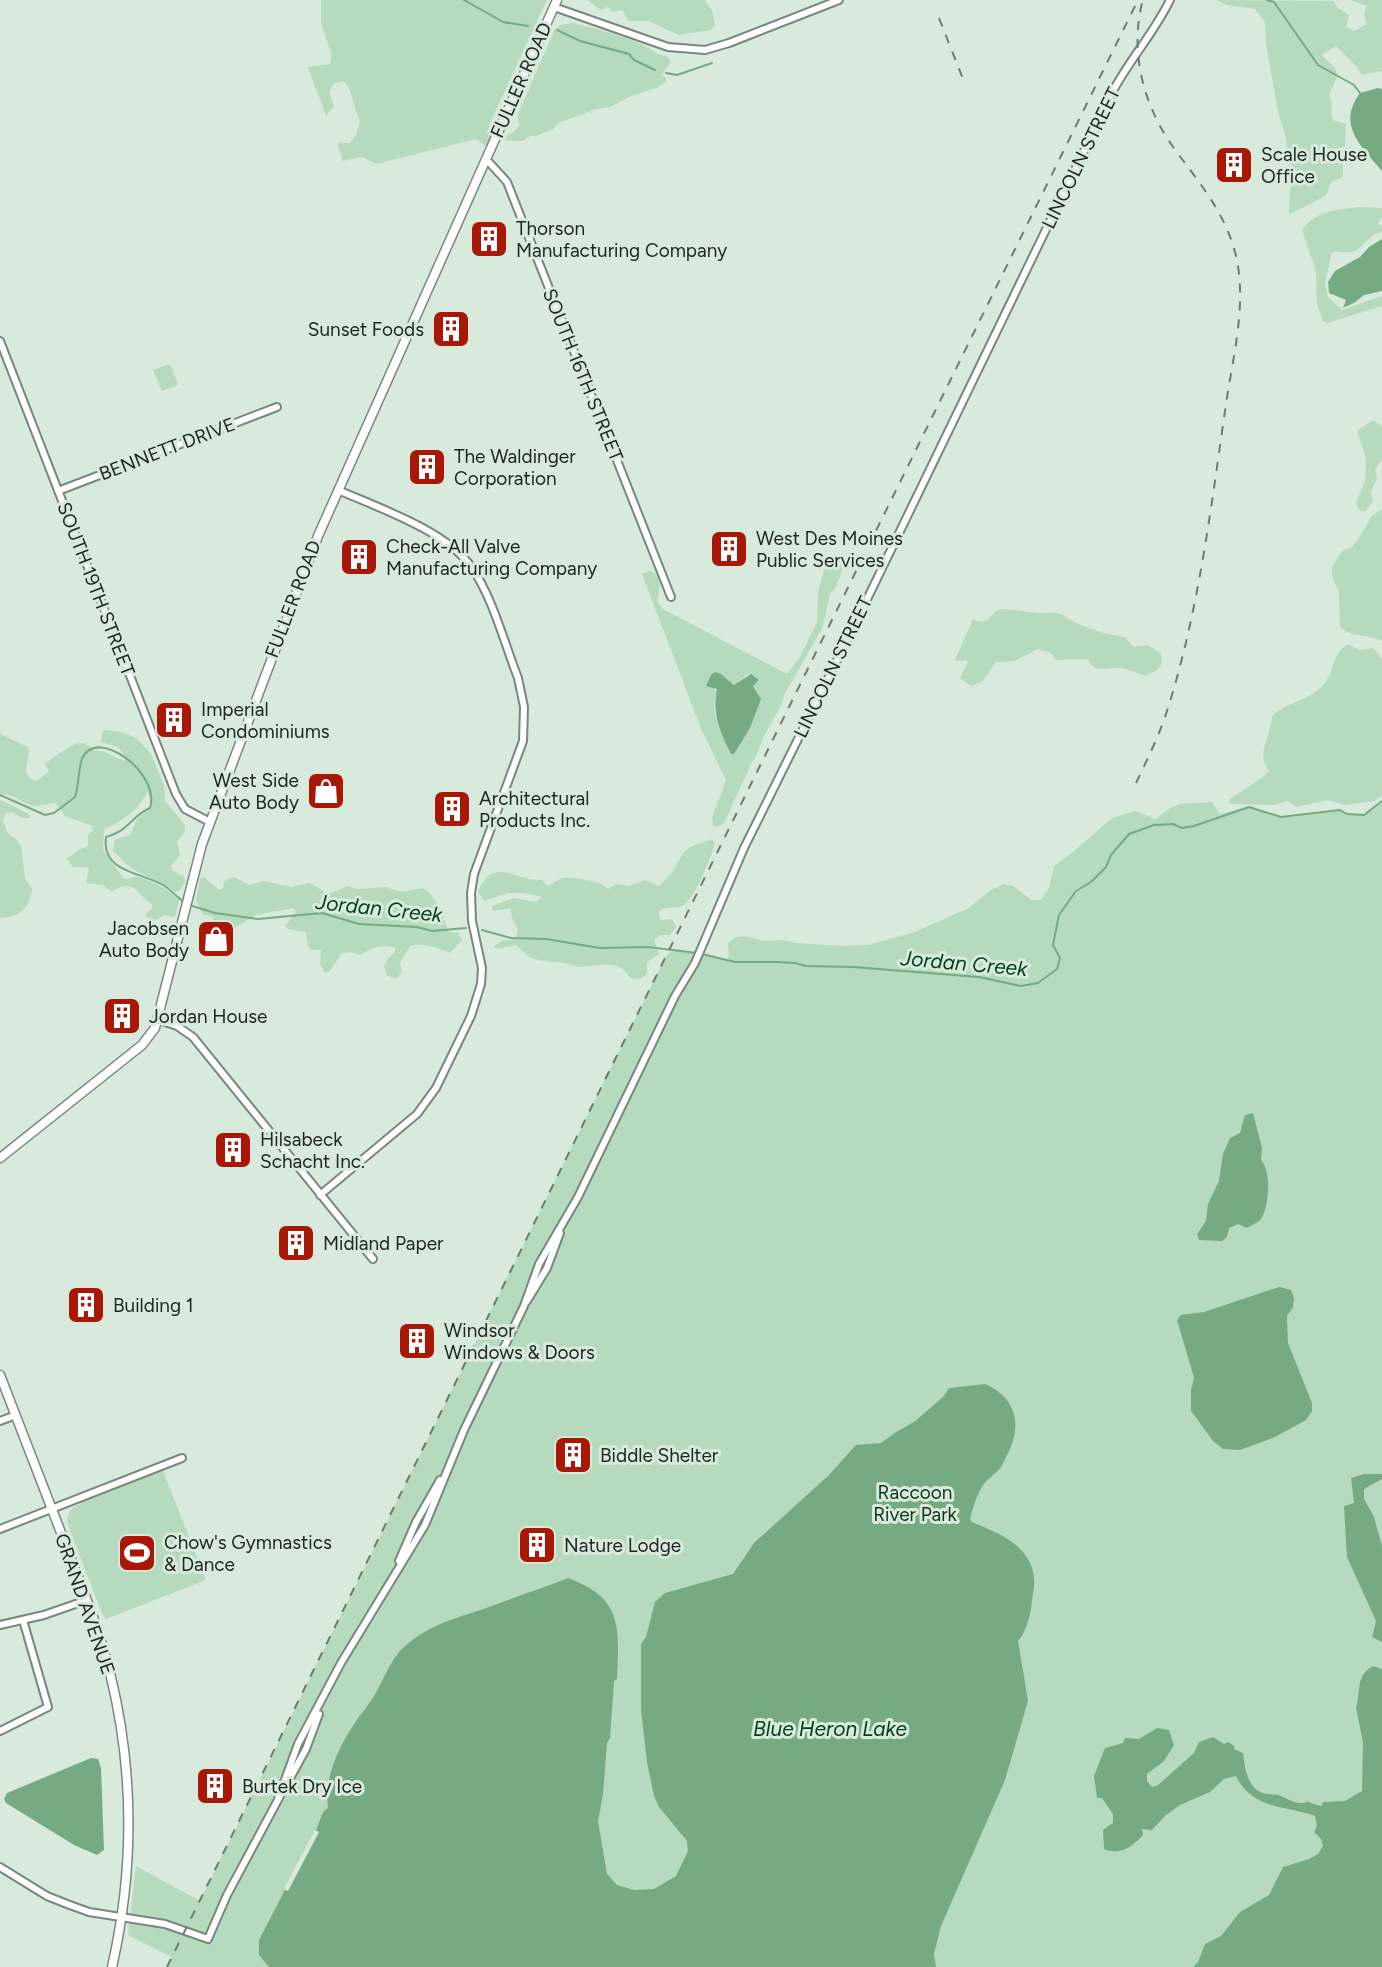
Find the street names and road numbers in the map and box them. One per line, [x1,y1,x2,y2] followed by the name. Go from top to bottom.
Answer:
[485,19,557,141] street label: FULLER ROAD
[1037,83,1125,232] street label: LINCOLN STREET
[538,285,628,465] street label: SOUTH 16TH STREET
[96,413,238,485] street label: BENNETT DRIVE
[52,499,140,680] street label: SOUTH 19TH STREET
[260,537,326,661] street label: FULLER ROAD
[789,592,877,741] street label: LINCOLN STREET
[50,1531,120,1677] street label: GRAND AVENUE

